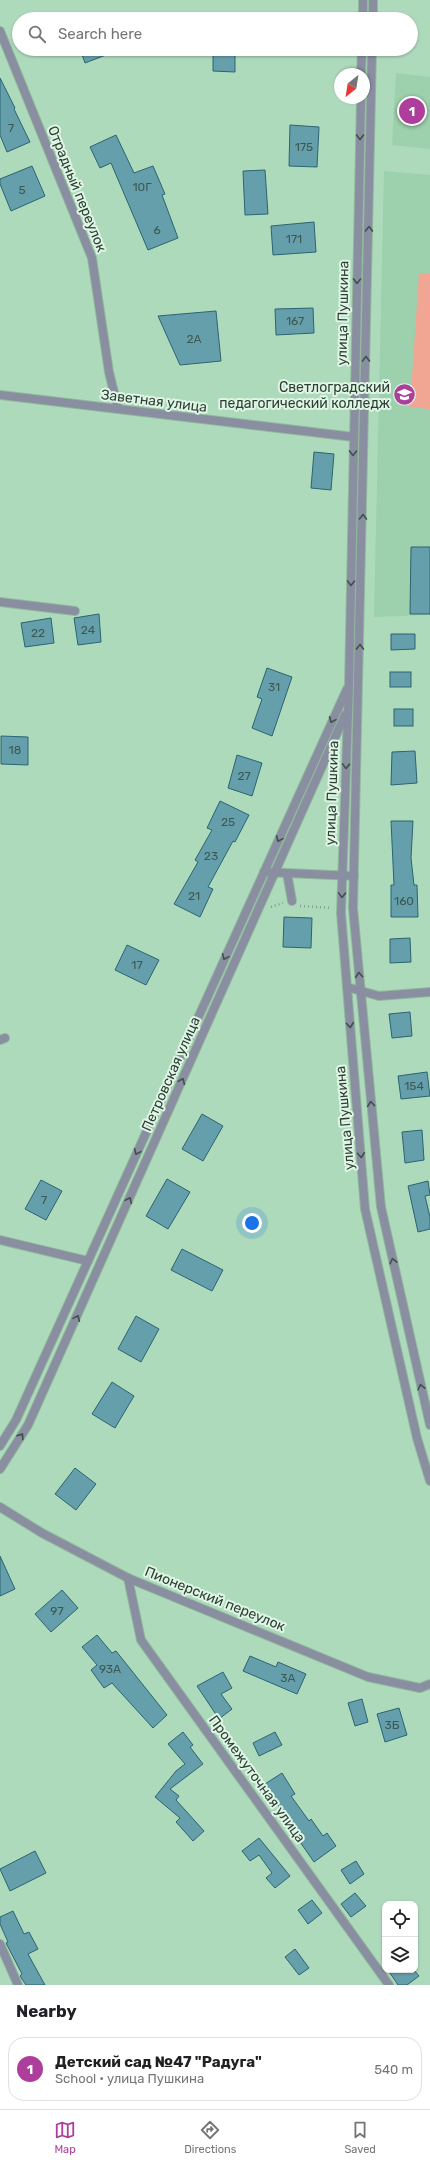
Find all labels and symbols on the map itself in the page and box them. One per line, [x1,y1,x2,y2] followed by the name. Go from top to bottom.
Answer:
[334,68,370,104] north arrow
[399,96,425,126] pin: 1
[8,121,14,135] house number: 7
[44,123,110,255] street label: Отрадный переулок
[356,134,364,140] one-way arrow
[295,140,313,154] house number: 175
[132,180,152,194] house number: 10Г
[18,183,26,197] house number: 5
[153,223,161,237] house number: 6
[365,226,373,232] one-way arrow
[286,232,302,246] house number: 171
[334,261,352,365] street label: улица Пушкина
[353,278,361,284] one-way arrow
[286,314,304,328] house number: 167
[186,332,202,346] house number: 2А
[362,356,370,362] one-way arrow
[219,379,390,412] place label: Светлоградский педагогический колледж
[392,382,418,408] school or university icon: Светлоградский педагогический колледж
[100,386,208,416] street label: Заветная улица
[349,450,357,456] one-way arrow
[359,514,367,520] one-way arrow
[346,580,355,586] one-way arrow
[81,623,96,637] house number: 24
[31,626,45,640] house number: 22
[356,644,365,650] one-way arrow
[268,680,280,694] house number: 31
[329,717,337,724] one-way arrow
[322,740,342,846] street label: улица Пушкина
[9,743,21,757] house number: 18
[342,763,350,769] one-way arrow
[237,769,251,783] house number: 27
[221,815,235,829] house number: 25
[276,834,284,842] one-way arrow
[204,849,218,863] house number: 23
[188,889,200,903] house number: 21
[337,892,346,898] one-way arrow
[394,894,414,908] house number: 160
[222,953,230,960] one-way arrow
[131,958,143,972] house number: 17
[354,972,363,978] one-way arrow
[138,1014,204,1134] street label: Петровская улица
[346,1022,355,1028] one-way arrow
[332,1065,358,1171] street label: улица Пушкина
[177,1077,185,1085] one-way arrow
[404,1079,424,1093] house number: 154
[366,1101,375,1107] one-way arrow
[134,1148,142,1155] one-way arrow
[356,1152,365,1158] one-way arrow
[41,1193,47,1207] house number: 7
[125,1196,133,1203] one-way arrow
[242,1213,262,1233] your location
[389,1257,397,1264] one-way arrow
[72,1315,80,1322] one-way arrow
[418,1384,426,1391] one-way arrow
[16,1433,24,1440] one-way arrow
[142,1563,288,1635] street label: Пионерский переулок
[50,1604,64,1618] house number: 97
[99,1662,121,1676] house number: 93А
[280,1671,296,1685] house number: 3А
[205,1712,309,1846] street label: Промежуточная улица
[385,1718,400,1732] house number: 3Б

